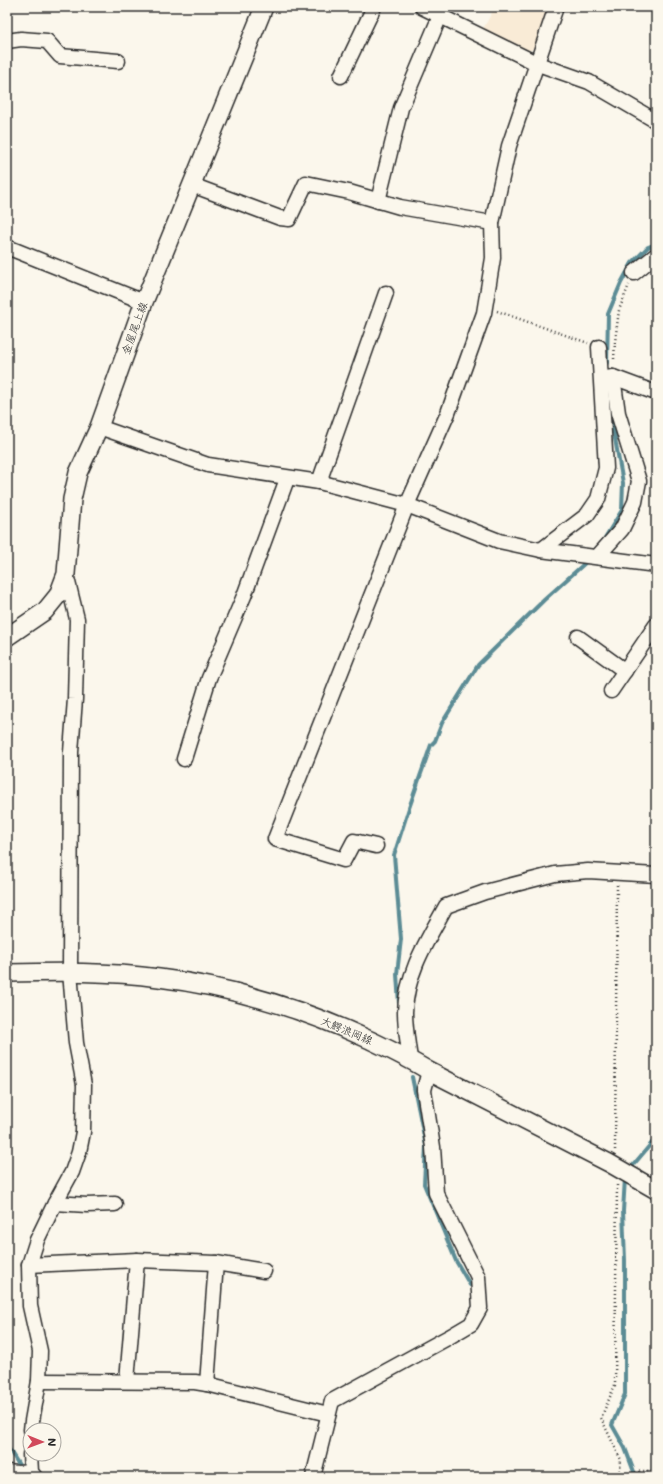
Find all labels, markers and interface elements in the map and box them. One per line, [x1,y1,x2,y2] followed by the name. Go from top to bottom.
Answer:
[118,300,150,356] street label: 金屋尾上線
[319,1012,375,1048] street label: 大鰐浪岡線
[22,1422,62,1462] north arrow
[45,1438,60,1446] text: N

